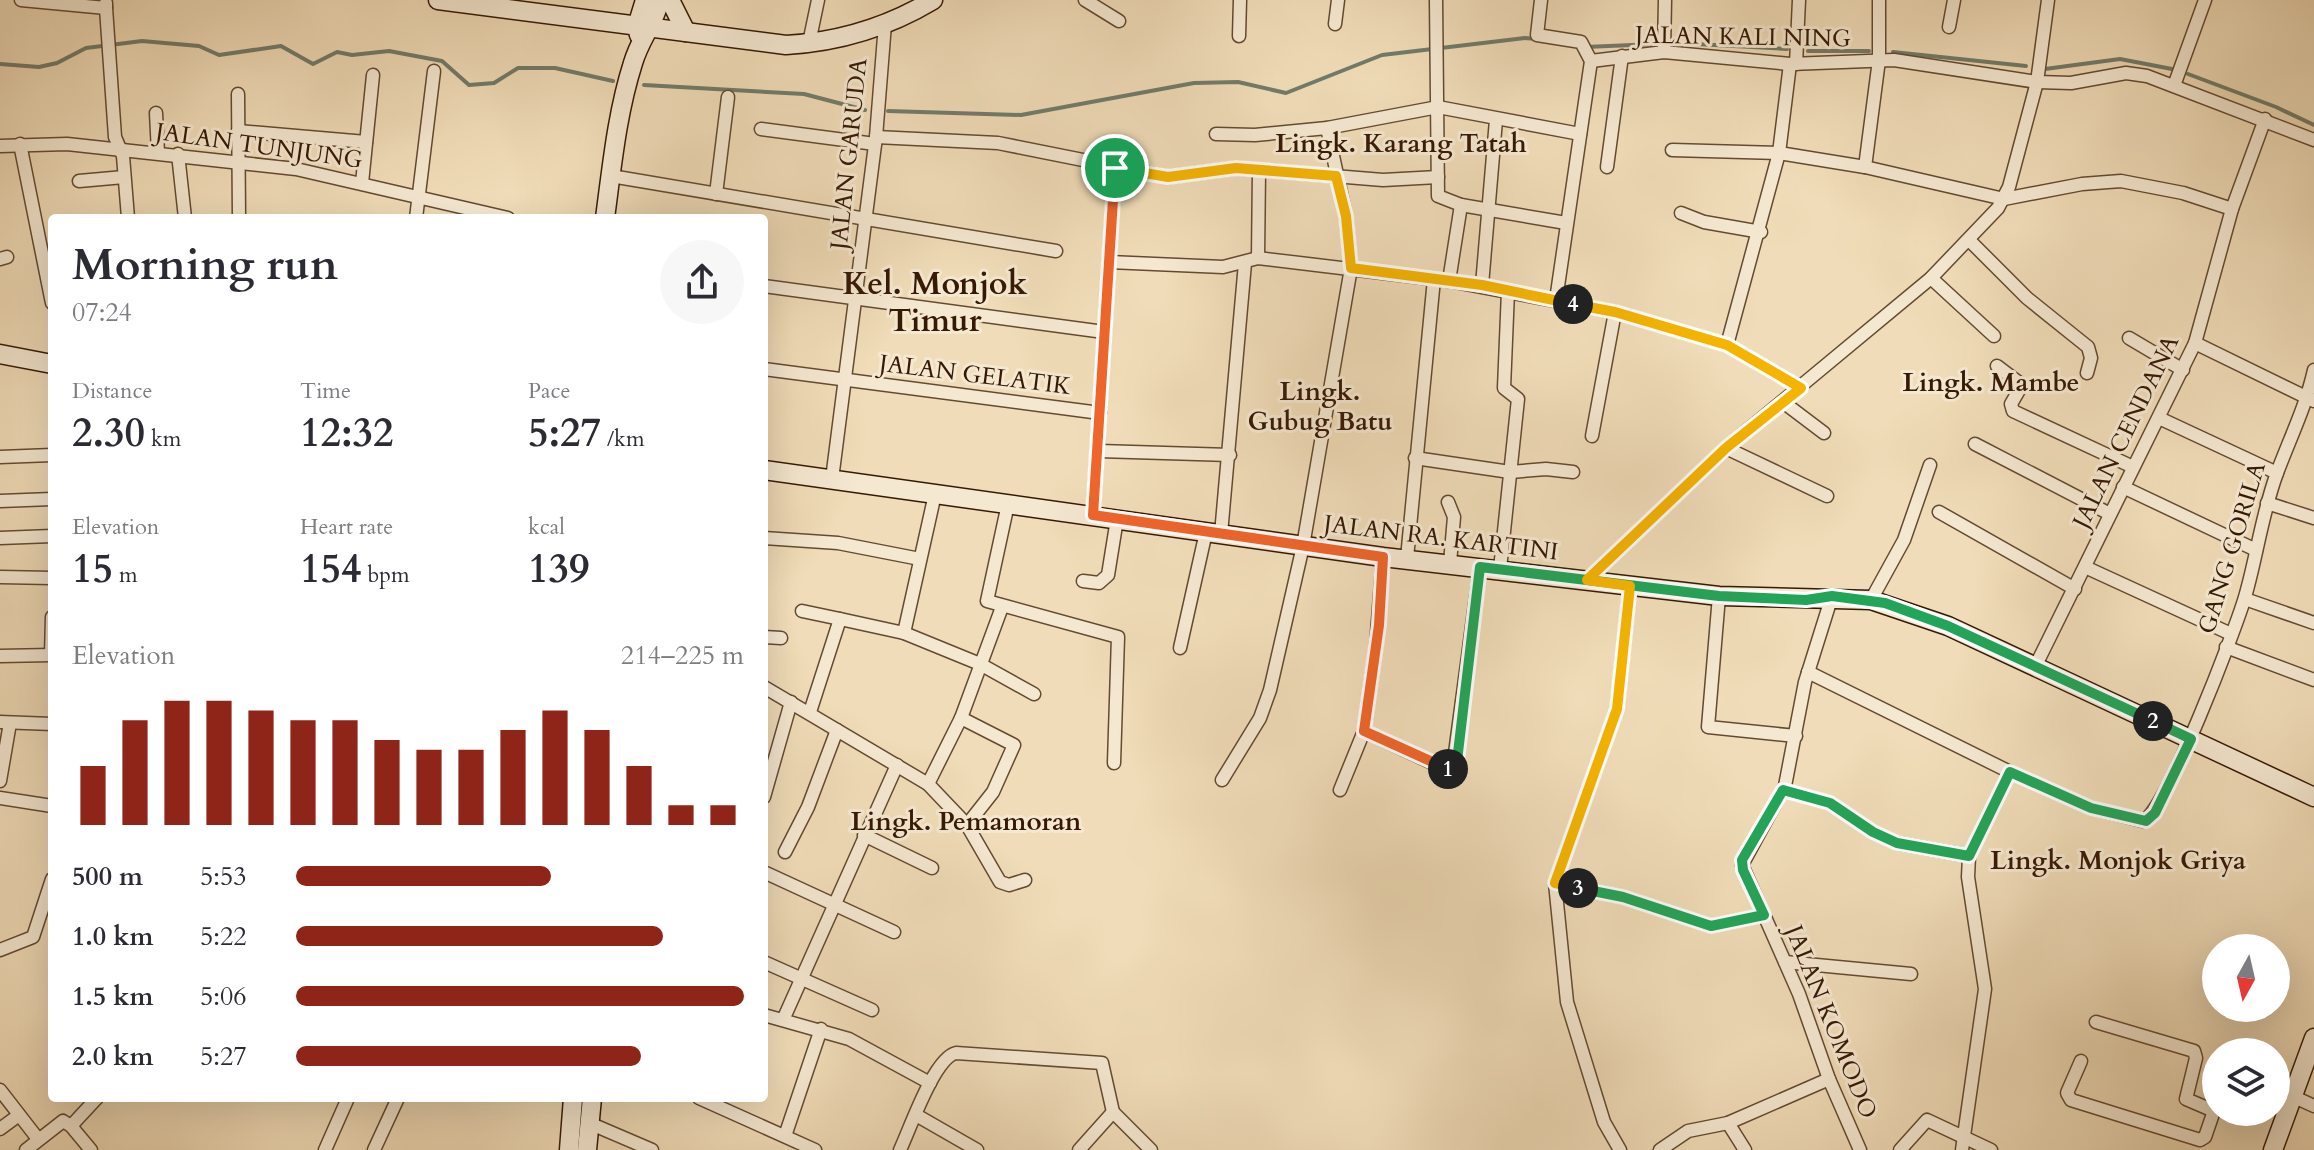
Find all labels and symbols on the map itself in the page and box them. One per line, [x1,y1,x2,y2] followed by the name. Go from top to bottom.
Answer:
[1632,19,1851,55] street label: JALAN KALI NING
[822,56,876,254] street label: JALAN GARUDA
[150,115,365,177] street label: JALAN TUNJUNG
[1275,126,1527,161] district label: Lingk. Karang Tatah
[1081,134,1149,202] pin
[843,262,1028,343] district label: Kel. Monjok Timur
[1553,284,1593,324] pin: 4
[2064,329,2188,537] street label: JALAN CENDANA
[874,347,1073,403] street label: JALAN GELATIK
[1903,365,2079,400] district label: Lingk. Mambe
[1247,374,1393,439] district label: Lingk. Gubug Batu
[2190,457,2274,638] street label: GANG GORILA
[1319,507,1560,569] street label: JALAN RA. KARTINI
[2133,701,2173,741] pin: 2
[1428,749,1468,789] pin: 1
[850,804,1082,839] district label: Lingk. Pemamoran
[1990,843,2246,878] district label: Lingk. Monjok Griya
[1558,868,1598,908] pin: 3
[1776,918,1885,1124] street label: JALAN KOMODO
[2202,934,2290,1022] north arrow

